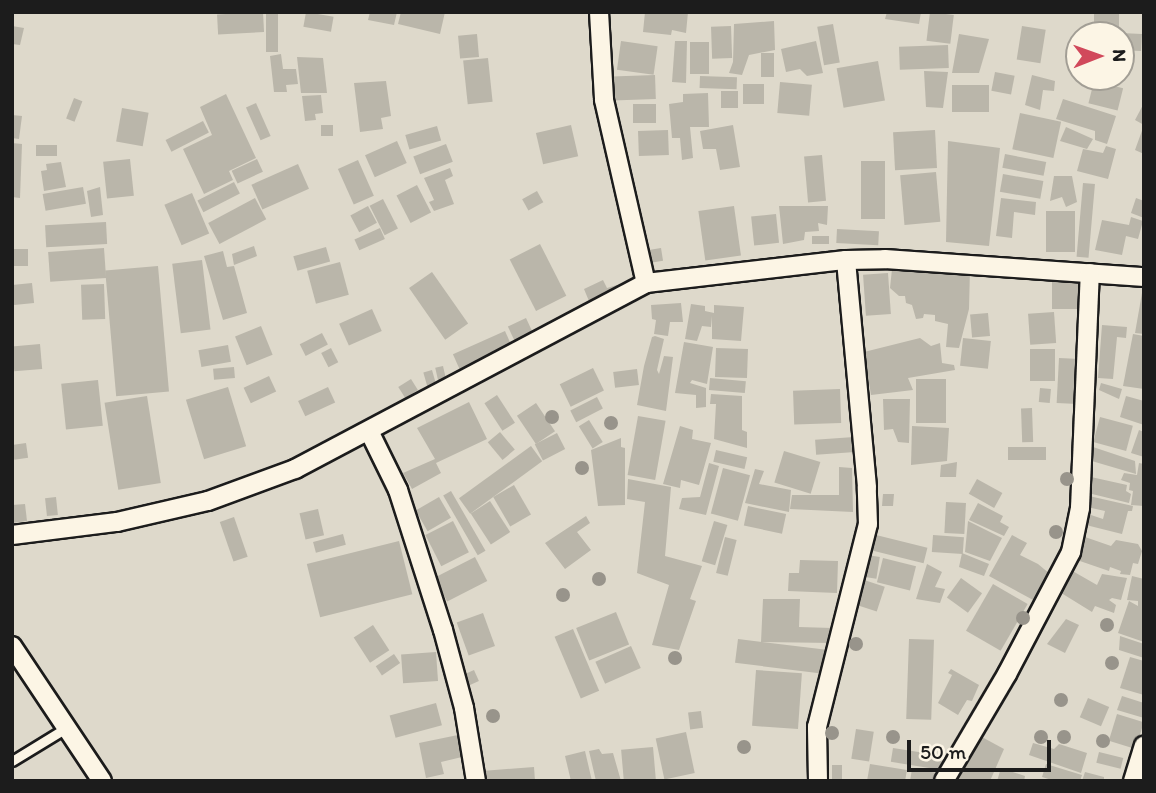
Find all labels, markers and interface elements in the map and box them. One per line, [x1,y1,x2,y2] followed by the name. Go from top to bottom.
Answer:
[1065,21,1135,91] north arrow
[1108,49,1131,62] text: N
[911,726,1054,770] scale bar
[920,739,966,764] text: 50 m

